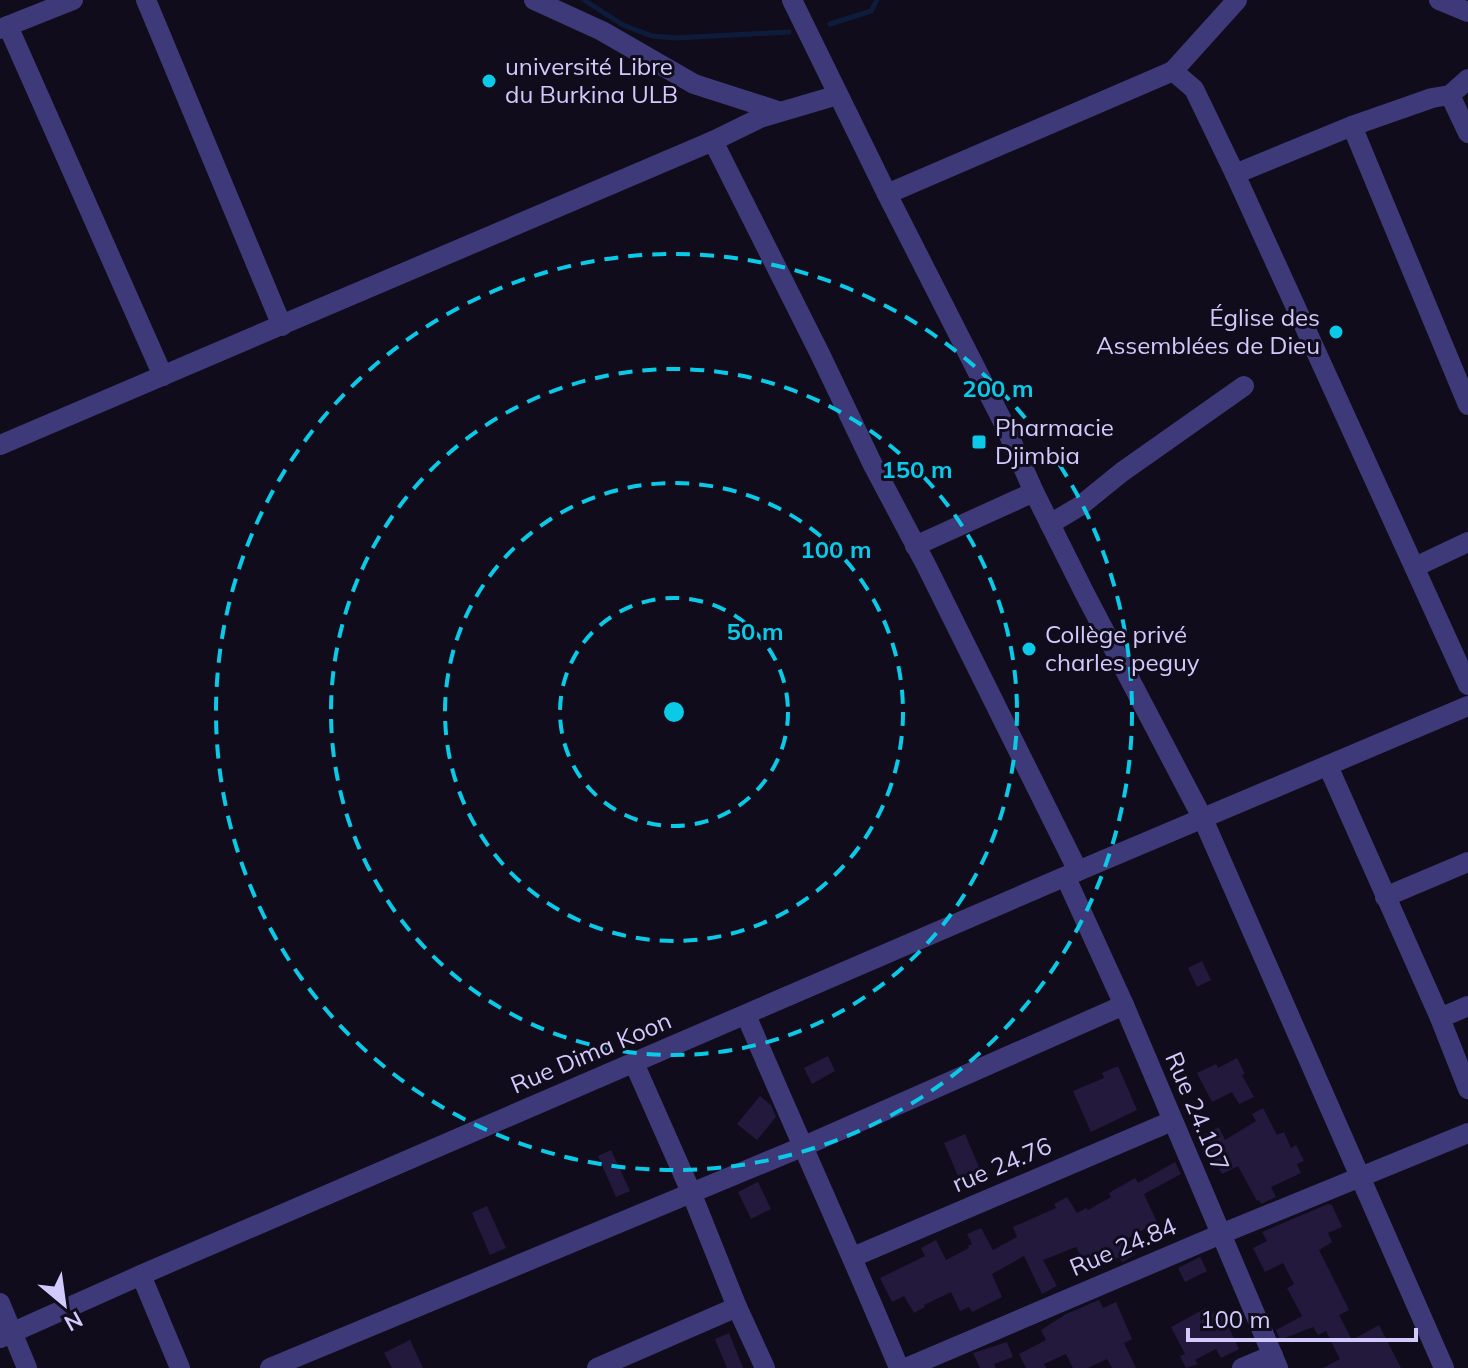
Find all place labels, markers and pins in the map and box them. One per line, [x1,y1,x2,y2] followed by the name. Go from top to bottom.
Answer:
[505,51,678,109] place label: université Libre du Burkina ULB
[480,72,498,90] marker: université Libre du Burkina ULB
[1096,302,1320,360] place label: Église des Assemblées de Dieu
[1327,323,1345,341] marker: Église des Assemblées de Dieu
[995,412,1114,470] place label: Pharmacie Djimbia
[970,433,988,451] marker: Pharmacie Djimbia
[1045,619,1200,677] place label: Collège privé charles peguy
[1020,640,1038,658] marker: Collège privé charles peguy
[660,698,688,726] centre of rings

